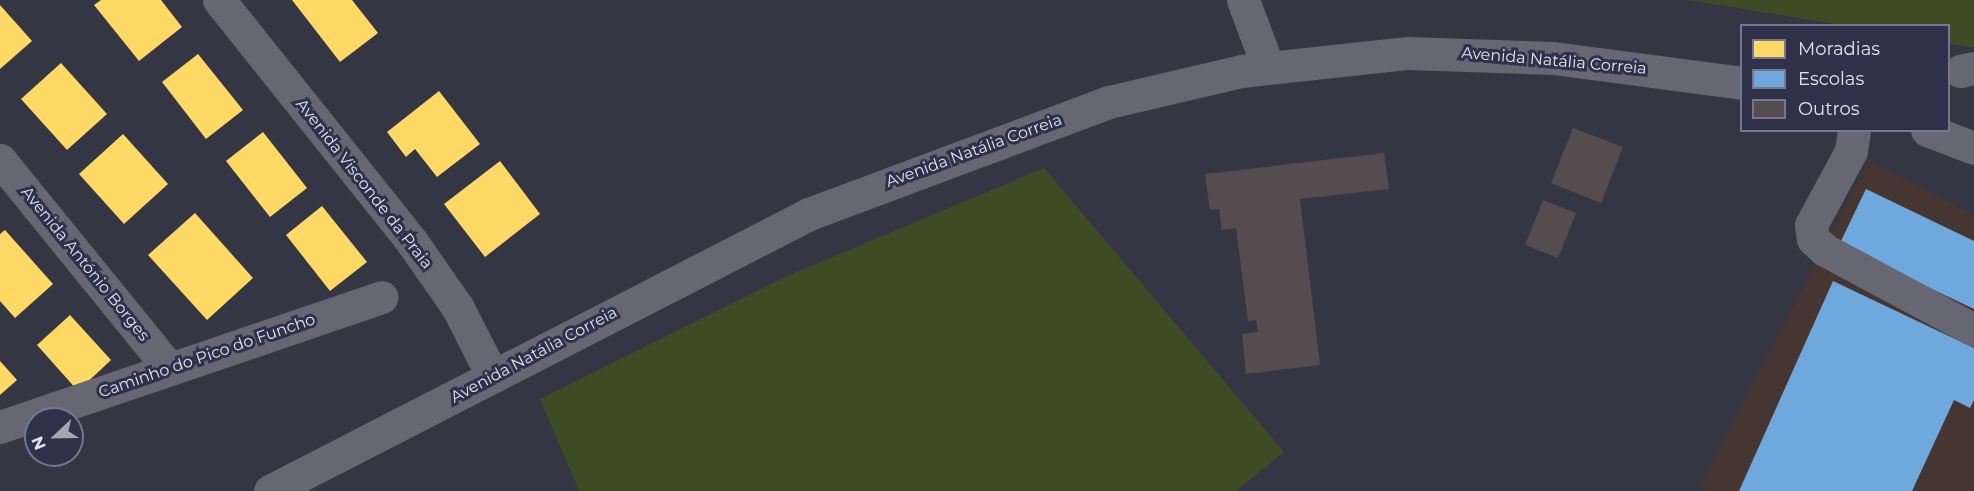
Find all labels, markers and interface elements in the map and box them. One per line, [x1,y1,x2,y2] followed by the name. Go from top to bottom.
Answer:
[1740,24,1950,132] legend
[1798,38,1880,60] text: Moradias
[1461,43,1647,79] street label: Avenida Natália Correia
[1798,68,1864,90] text: Escolas
[292,95,436,273] street label: Avenida Visconde da Praia
[1798,98,1860,120] text: Outros
[883,110,1065,192] street label: Avenida Natália Correia
[17,183,153,345] street label: Avenida António Borges
[447,303,621,407] street label: Avenida Natália Correia
[96,310,318,402] street label: Caminho do Pico do Funcho
[24,407,84,467] north arrow
[27,434,50,453] text: N

